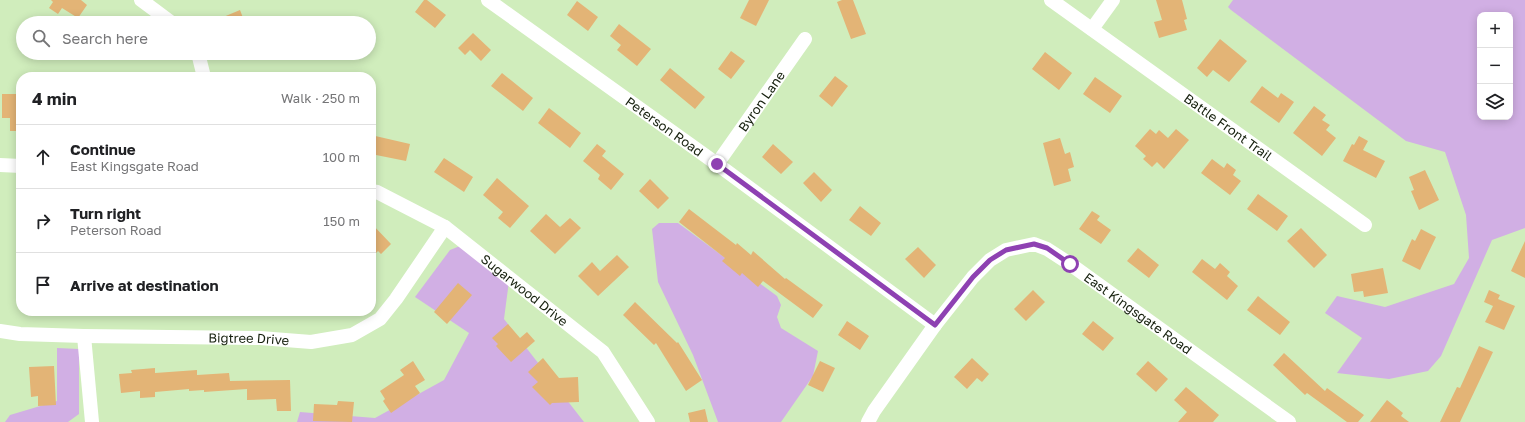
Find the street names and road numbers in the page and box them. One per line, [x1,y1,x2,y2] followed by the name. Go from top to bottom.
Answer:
[735,68,788,134] street label: Byron Lane
[1181,90,1275,164] street label: Battle Front Trail
[623,93,706,160] street label: Peterson Road
[478,251,571,329] street label: Sugarwood Drive
[1081,269,1195,357] street label: East Kingsgate Road
[208,329,290,348] street label: Bigtree Drive

